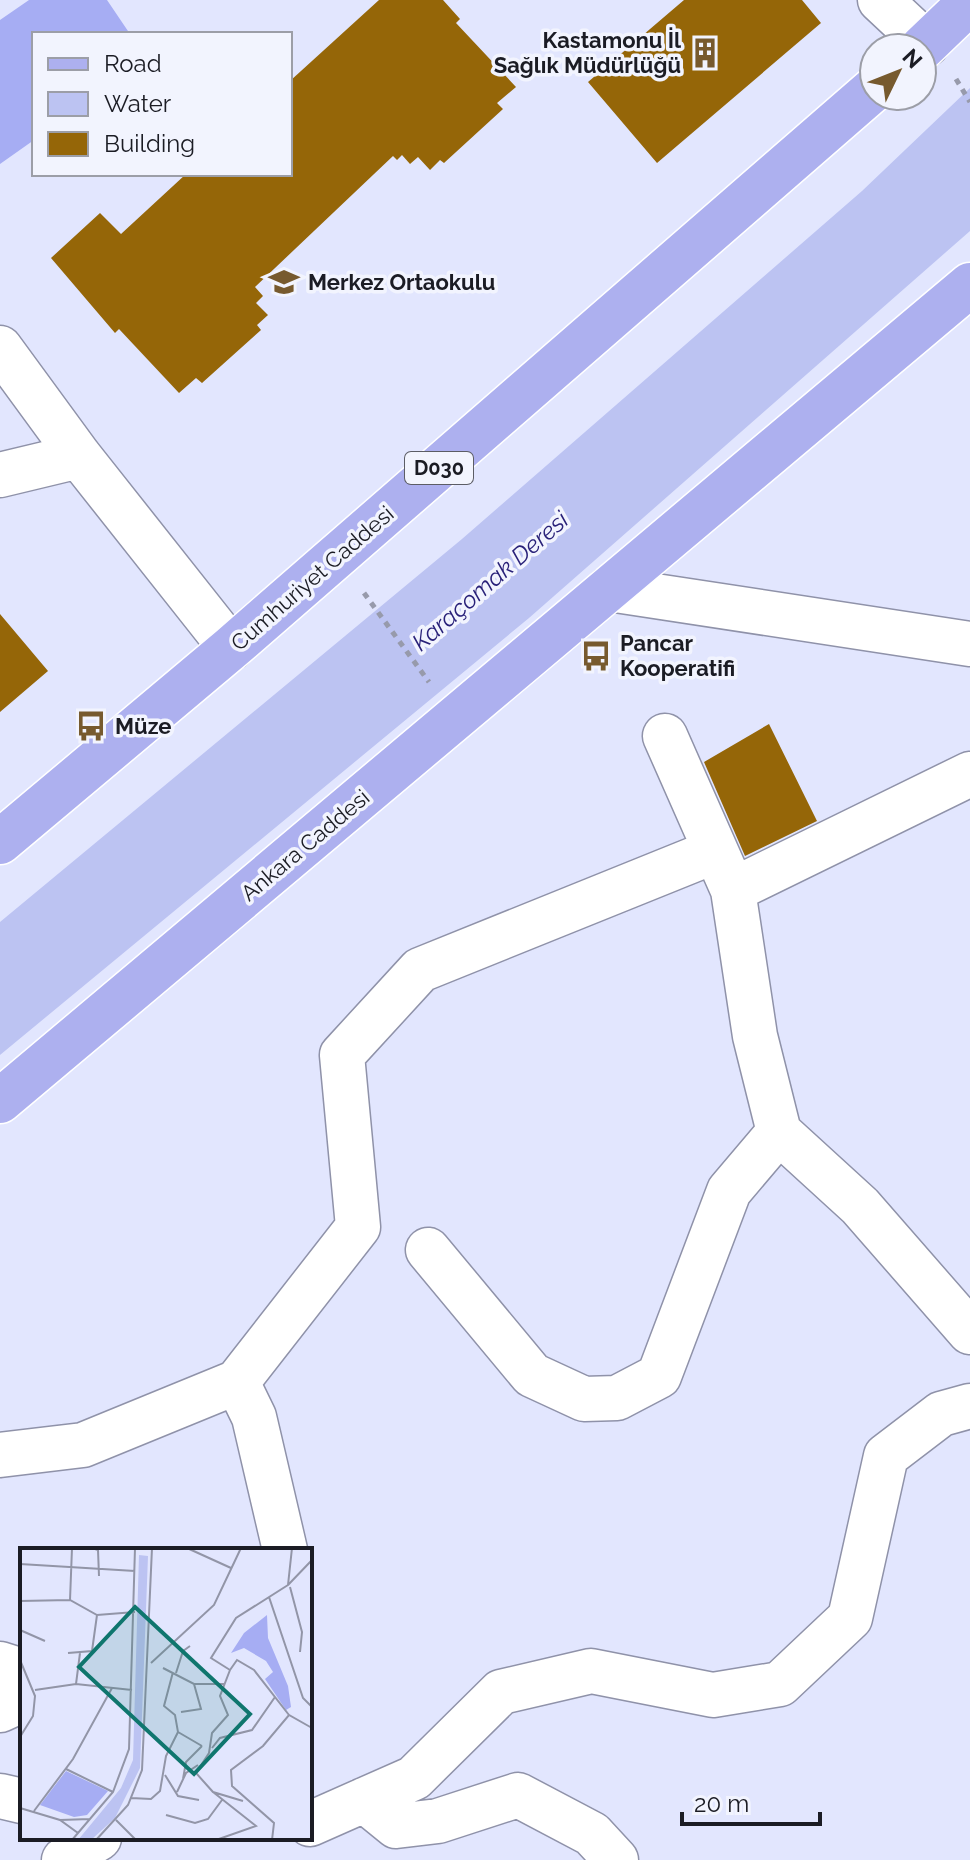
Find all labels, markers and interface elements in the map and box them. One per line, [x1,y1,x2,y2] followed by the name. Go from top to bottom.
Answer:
[494,27,682,78] place label: Kastamonu İl Sağlık Müdürlüğü
[32,32,292,176] legend
[858,32,938,112] north arrow
[688,36,722,70] building icon: Kastamonu İl Sağlık Müdürlüğü
[897,43,928,73] text: N
[104,49,162,78] text: Road
[104,89,172,118] text: Water
[104,129,195,158] text: Building
[267,265,301,299] school or university icon: Merkez Ortaokulu
[308,269,495,295] place label: Merkez Ortaokulu
[405,452,473,484] road number: D030
[225,500,399,656] street label: Cumhuriyet Caddesi
[406,505,575,657] water label: Karaçomak Deresi
[620,630,735,681] place label: Pancar Kooperatifi
[579,639,613,673] bus stop icon: Pancar Kooperatifi
[74,709,108,743] bus stop icon: Müze
[115,713,171,739] place label: Müze
[236,784,374,906] street label: Ankara Caddesi
[20,1548,312,1840] inset map
[682,1776,820,1826] scale bar
[694,1789,749,1818] text: 20 m

